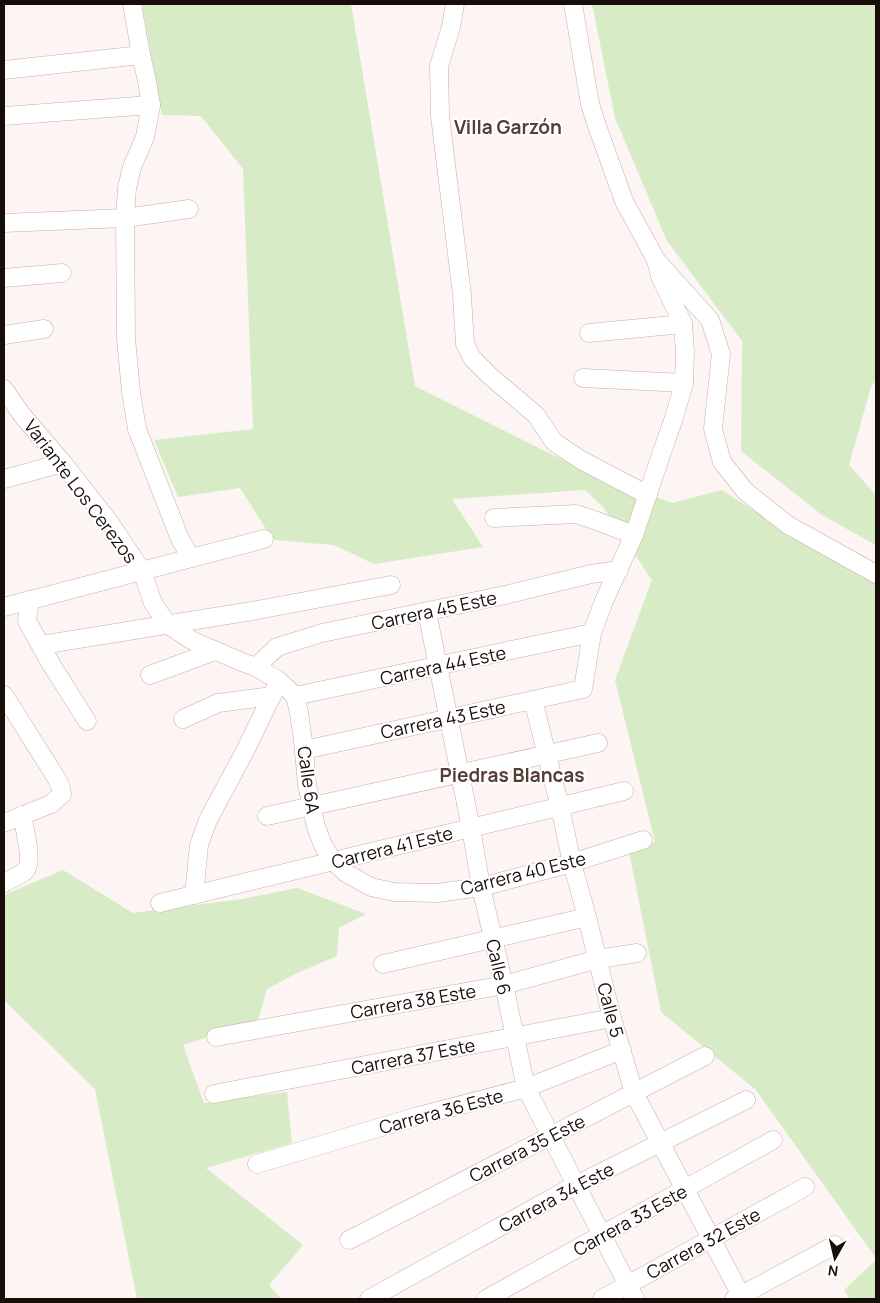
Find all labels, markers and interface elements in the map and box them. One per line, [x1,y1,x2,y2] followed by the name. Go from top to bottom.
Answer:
[454,114,562,140] district label: Villa Garzón
[19,414,143,568] street label: Variante Los Cerezos
[369,585,499,635] street label: Carrera 45 Este
[378,640,508,690] street label: Carrera 44 Este
[378,694,508,744] street label: Carrera 43 Este
[292,745,326,816] street label: Calle 6A
[440,762,585,788] district label: Piedras Blancas
[329,820,455,874] street label: Carrera 41 Este
[458,846,588,900] street label: Carrera 40 Este
[481,937,517,997] street label: Calle 6
[348,978,478,1024] street label: Carrera 38 Este
[592,980,630,1040] street label: Calle 5
[349,1032,477,1080] street label: Carrera 37 Este
[376,1083,506,1139] street label: Carrera 36 Este
[465,1108,589,1188] street label: Carrera 35 Este
[494,1157,618,1237] street label: Carrera 34 Este
[569,1179,691,1261] street label: Carrera 33 Este
[642,1202,764,1284] street label: Carrera 32 Este
[810,1233,860,1283] north arrow
[827,1261,839,1281] text: N

